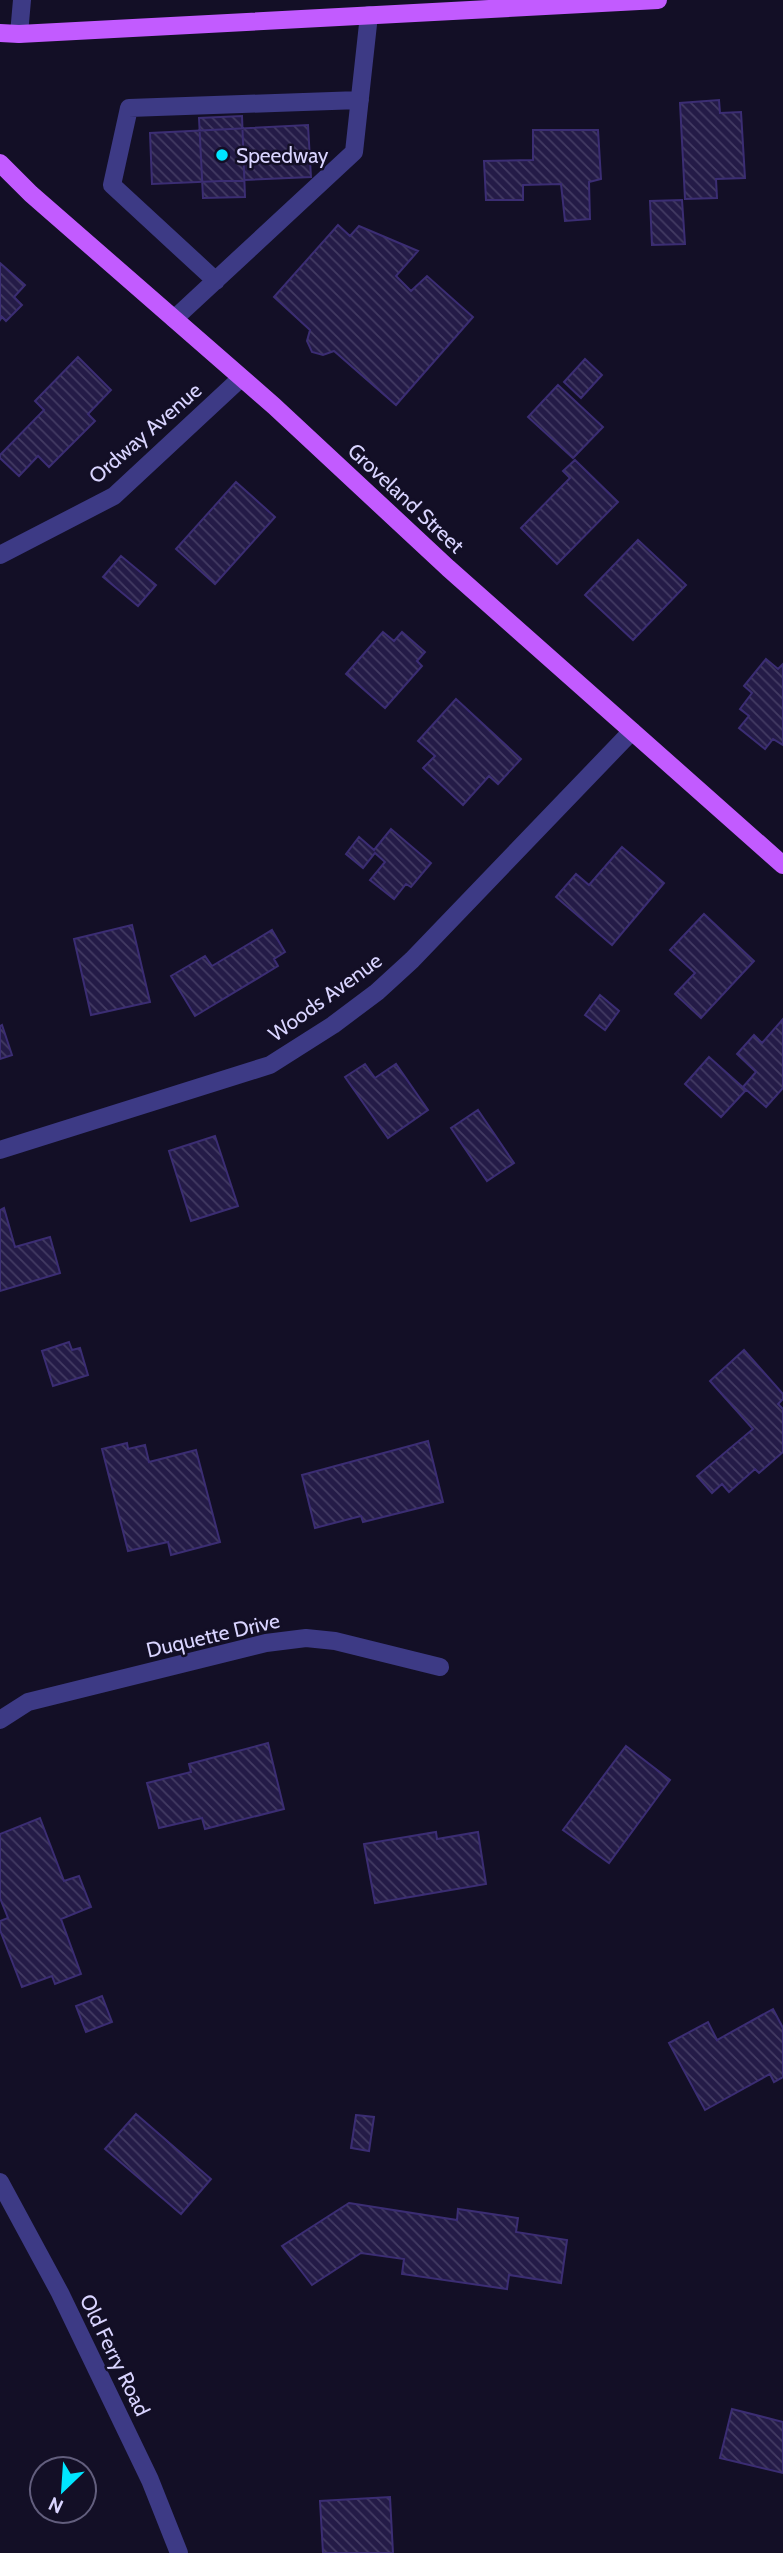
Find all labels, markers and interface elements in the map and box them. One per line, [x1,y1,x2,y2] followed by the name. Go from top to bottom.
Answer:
[236,143,329,168] place label: Speedway
[214,147,230,163] marker: Speedway
[84,377,207,489] street label: Ordway Avenue
[343,438,469,558] street label: Groveland Street
[264,947,387,1046] street label: Woods Avenue
[144,1607,282,1663] street label: Duquette Drive
[75,2290,155,2420] street label: Old Ferry Road
[28,2455,98,2525] north arrow
[45,2492,67,2518] text: N

